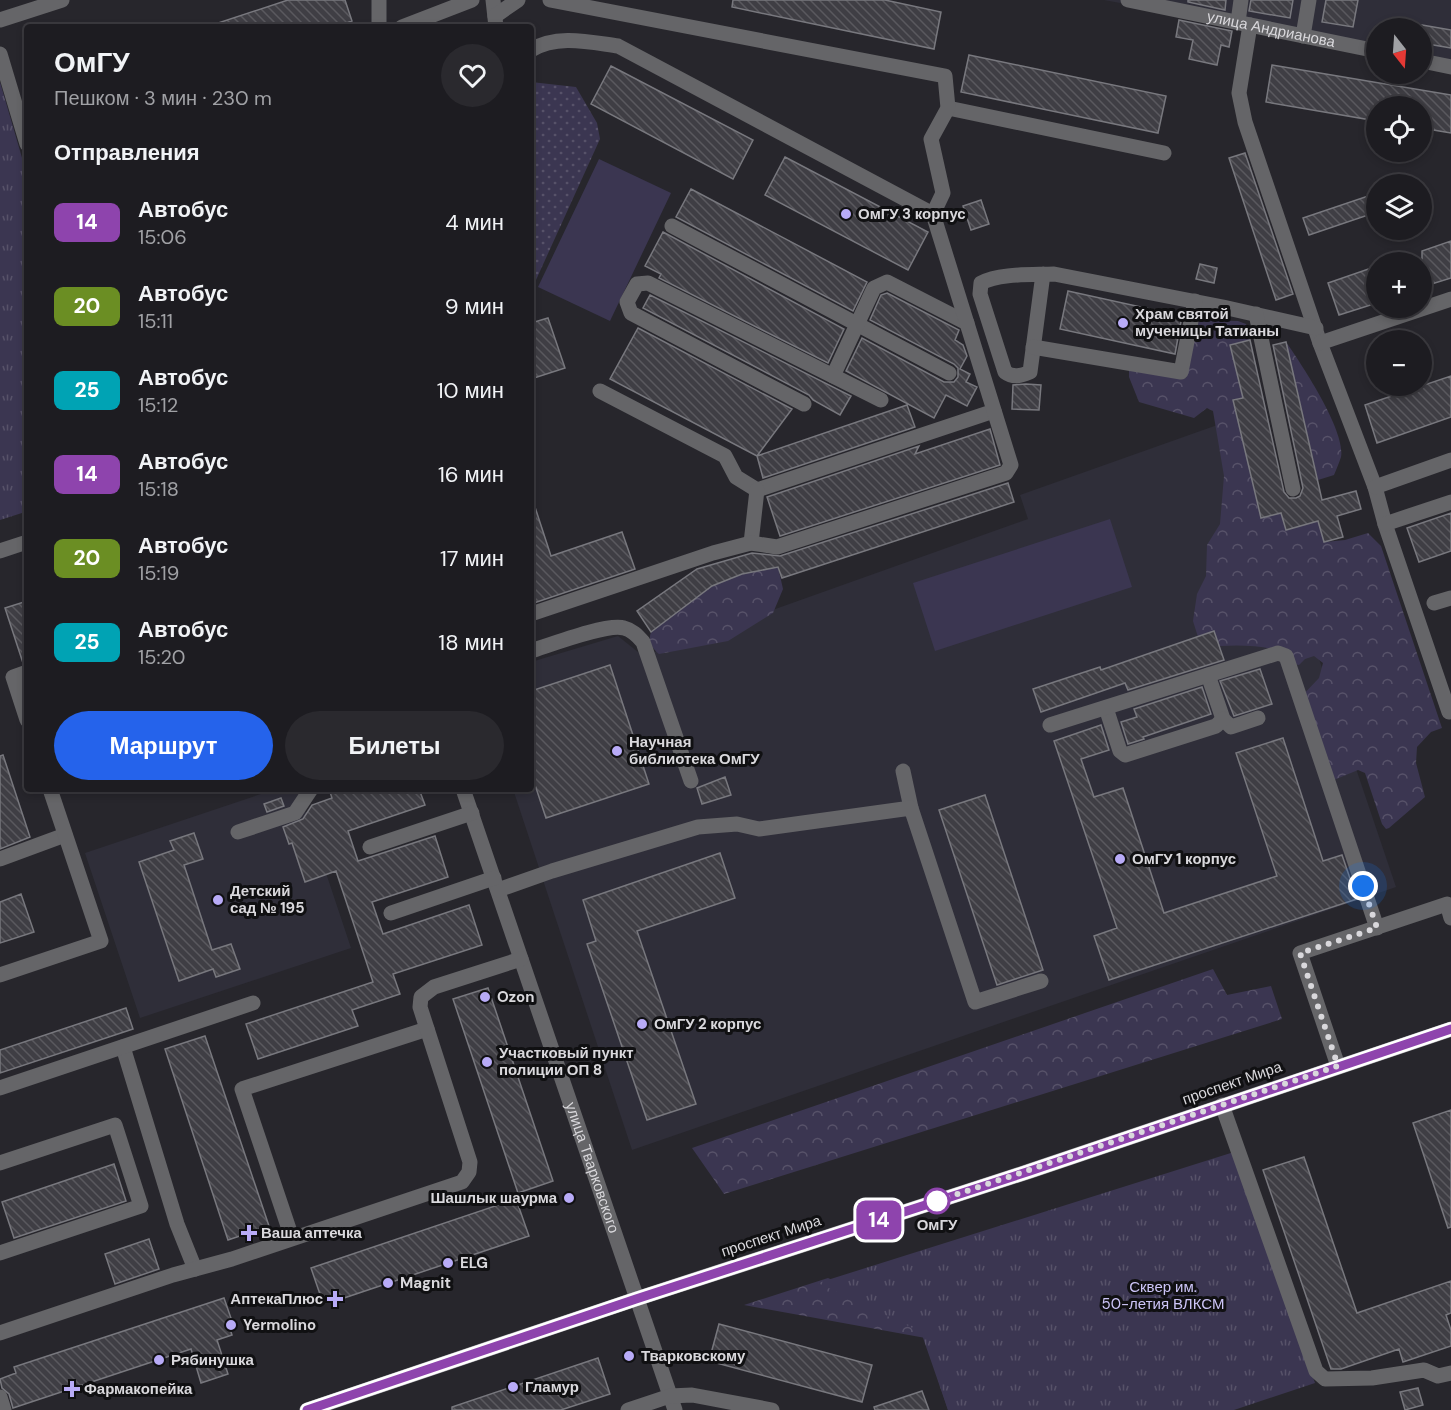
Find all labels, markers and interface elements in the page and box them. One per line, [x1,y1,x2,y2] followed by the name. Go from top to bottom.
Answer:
[1205,6,1337,52] street label: улица Андрианова
[1366,18,1432,84] north arrow
[1366,18,1432,396] map controls
[54,44,130,81] text: ОмГУ
[441,44,504,107] button: heart
[54,85,272,111] text: Пешком · 3 мин · 230 m
[1366,96,1432,162] button: locate
[54,138,200,167] text: Отправления
[1366,174,1432,240] button: layers
[138,195,228,224] text: Автобус
[858,204,966,224] place label: ОмГУ 3 корпус
[839,207,853,221] marker: ОмГУ 3 корпус
[76,208,98,236] text: 14
[445,208,504,237] text: 4 мин
[138,224,187,250] text: 15:06
[1366,252,1432,318] button: +
[138,279,228,308] text: Автобус
[74,292,100,320] text: 20
[445,292,504,321] text: 9 мин
[1135,304,1279,341] place label: Храм святой мученицы Татианы
[138,308,173,334] text: 15:11
[1116,316,1130,330] marker: Храм святой мученицы Татианы
[1366,330,1432,396] button: −
[138,363,228,392] text: Автобус
[74,376,100,404] text: 25
[437,376,504,405] text: 10 мин
[138,392,178,418] text: 15:12
[138,447,228,476] text: Автобус
[76,460,98,488] text: 14
[438,460,504,489] text: 16 мин
[138,476,179,502] text: 15:18
[138,531,228,560] text: Автобус
[74,544,100,572] text: 20
[440,544,504,573] text: 17 мин
[138,560,179,586] text: 15:19
[138,615,228,644] text: Автобус
[74,628,100,656] text: 25
[438,628,504,657] text: 18 мин
[138,644,185,670] text: 15:20
[54,711,273,780] button: Маршрут
[285,711,504,780] button: Билеты
[629,732,760,769] place label: Научная библиотека ОмГУ
[610,744,624,758] marker: Научная библиотека ОмГУ
[1132,849,1236,869] place label: ОмГУ 1 корпус
[1113,852,1127,866] marker: ОмГУ 1 корпус
[1348,871,1378,901] your location
[230,881,304,918] place label: Детский сад № 195
[211,893,225,907] marker: Детский сад № 195
[497,987,535,1007] place label: Ozon
[478,990,492,1004] marker: Ozon
[654,1014,761,1034] place label: ОмГУ 2 корпус
[635,1017,649,1031] marker: ОмГУ 2 корпус
[499,1043,634,1080] place label: Участковый пункт полиции ОП 8
[480,1055,494,1069] marker: Участковый пункт полиции ОП 8
[1180,1056,1285,1109] street label: проспект Мира
[561,1099,624,1236] street label: улица Тварковского
[431,1188,558,1208] place label: Шашлык шаурма
[924,1188,950,1214] marker: ОмГУ
[562,1191,576,1205] marker: Шашлык шаурма
[852,1200,906,1240] line badge: 14
[868,1206,890,1234] text: 14
[718,1210,824,1262] street label: проспект Мира
[917,1215,958,1235] place label: ОмГУ
[261,1223,362,1243] place label: Ваша аптечка
[242,1226,256,1240] marker: Ваша аптечка
[460,1253,488,1273] place label: ELG
[441,1256,455,1270] marker: ELG
[400,1273,451,1293] place label: Magnit
[381,1276,395,1290] marker: Magnit
[1102,1277,1224,1314] park label: Сквер им. 50-летия ВЛКСМ
[230,1289,323,1309] place label: АптекаПлюс
[328,1292,342,1306] marker: АптекаПлюс
[243,1315,316,1335] place label: Yermolino
[224,1318,238,1332] marker: Yermolino
[641,1346,746,1366] place label: Тварковскому
[622,1349,636,1363] marker: Тварковскому
[171,1350,254,1370] place label: Рябинушка
[152,1353,166,1367] marker: Рябинушка
[525,1377,579,1397] place label: Гламур
[84,1379,193,1399] place label: Фармакопейка
[506,1380,520,1394] marker: Гламур
[65,1382,79,1396] marker: Фармакопейка

